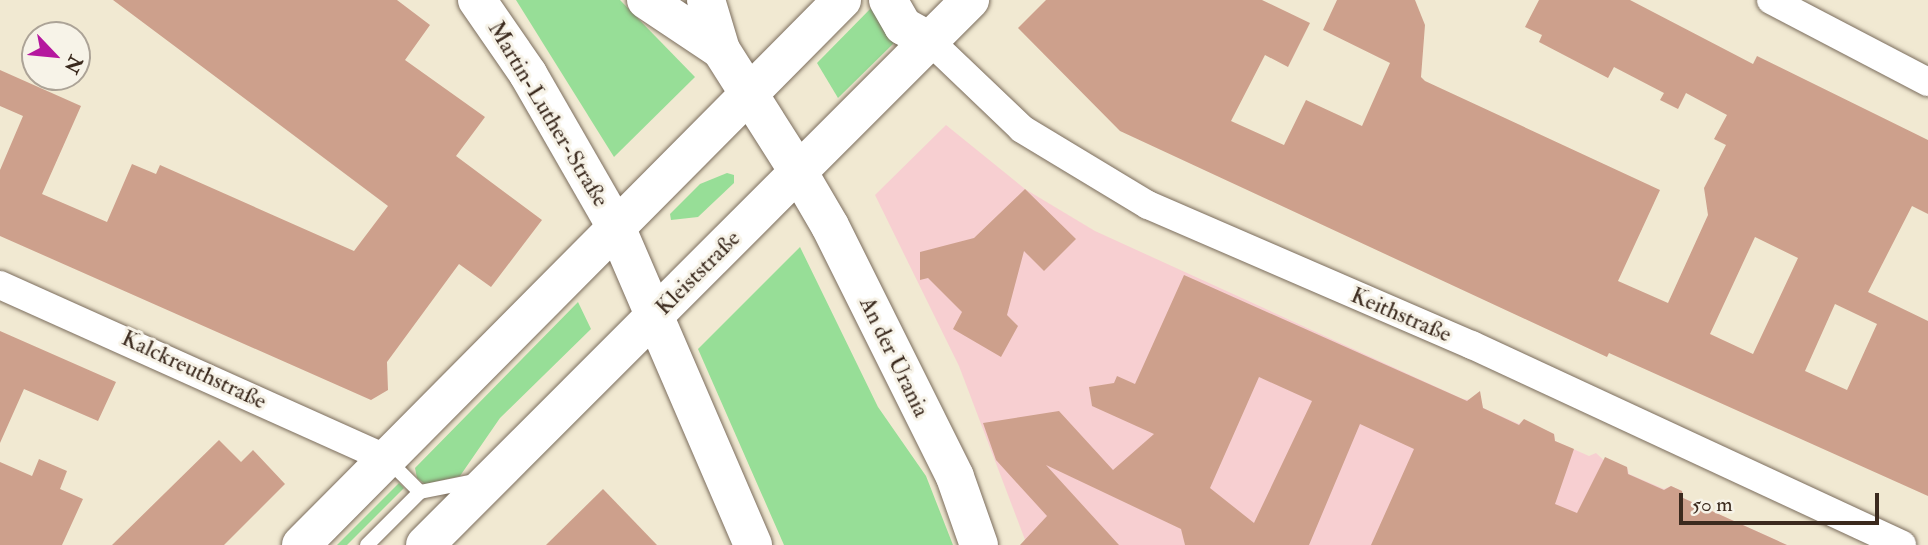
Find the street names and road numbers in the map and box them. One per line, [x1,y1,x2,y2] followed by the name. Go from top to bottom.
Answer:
[482,16,614,212] street label: Martin-Luther-Straße
[650,225,746,321] street label: Kleiststraße
[1347,282,1455,348] street label: Keithstraße
[853,293,935,421] street label: An der Urania
[117,324,271,416] street label: Kalckreuthstraße

